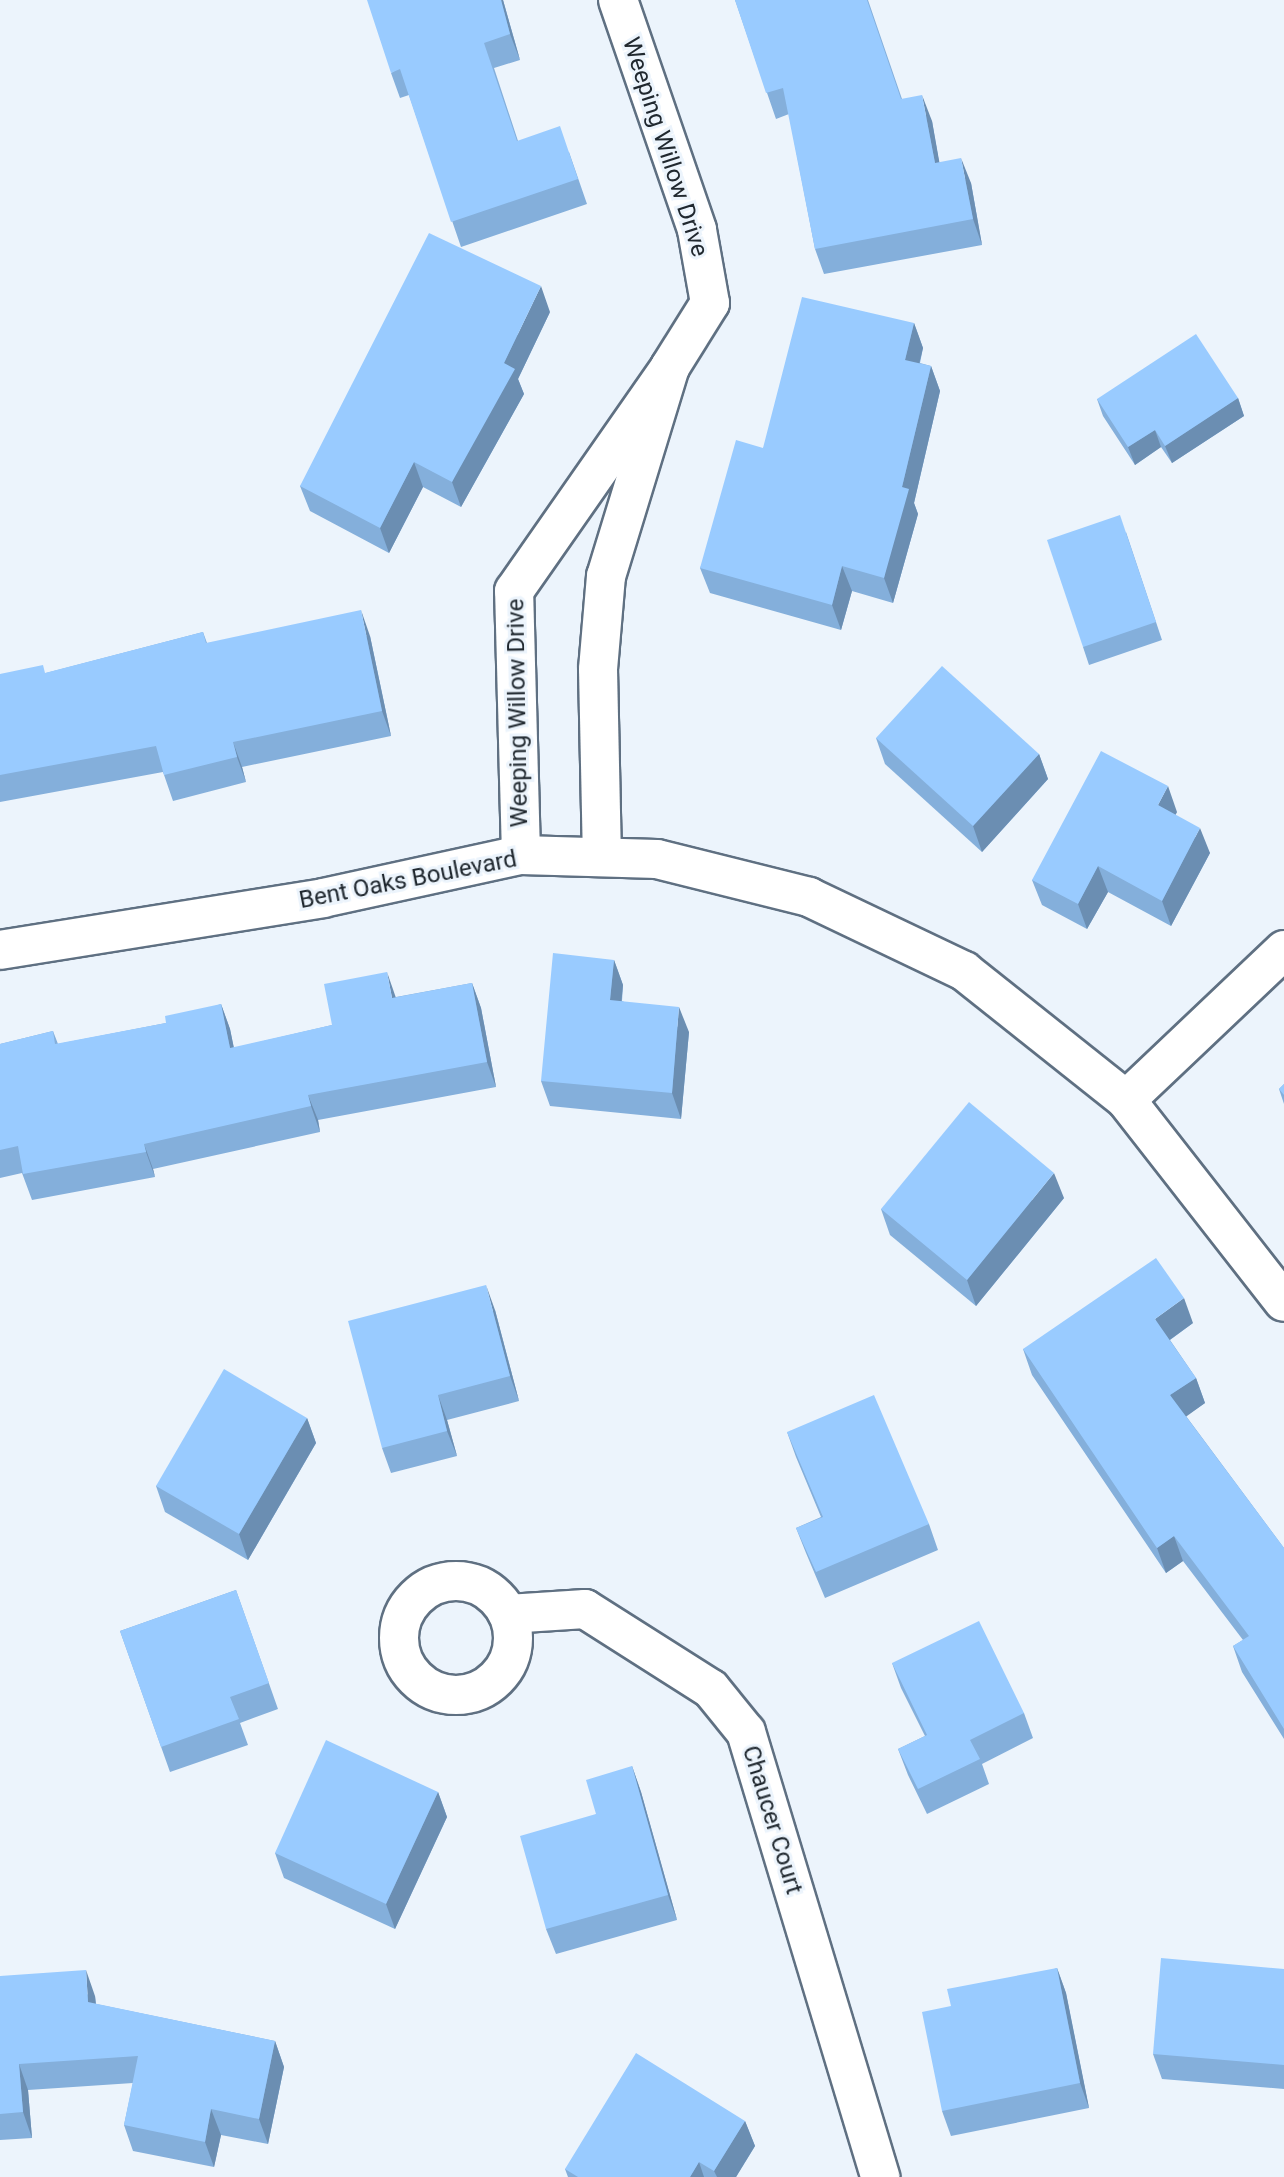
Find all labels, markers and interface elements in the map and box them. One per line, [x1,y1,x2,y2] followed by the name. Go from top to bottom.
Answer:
[616,34,714,260] street label: Weeping Willow Drive
[502,598,534,828] street label: Weeping Willow Drive
[297,845,519,915] street label: Bent Oaks Boulevard
[736,1742,808,1898] street label: Chaucer Court

